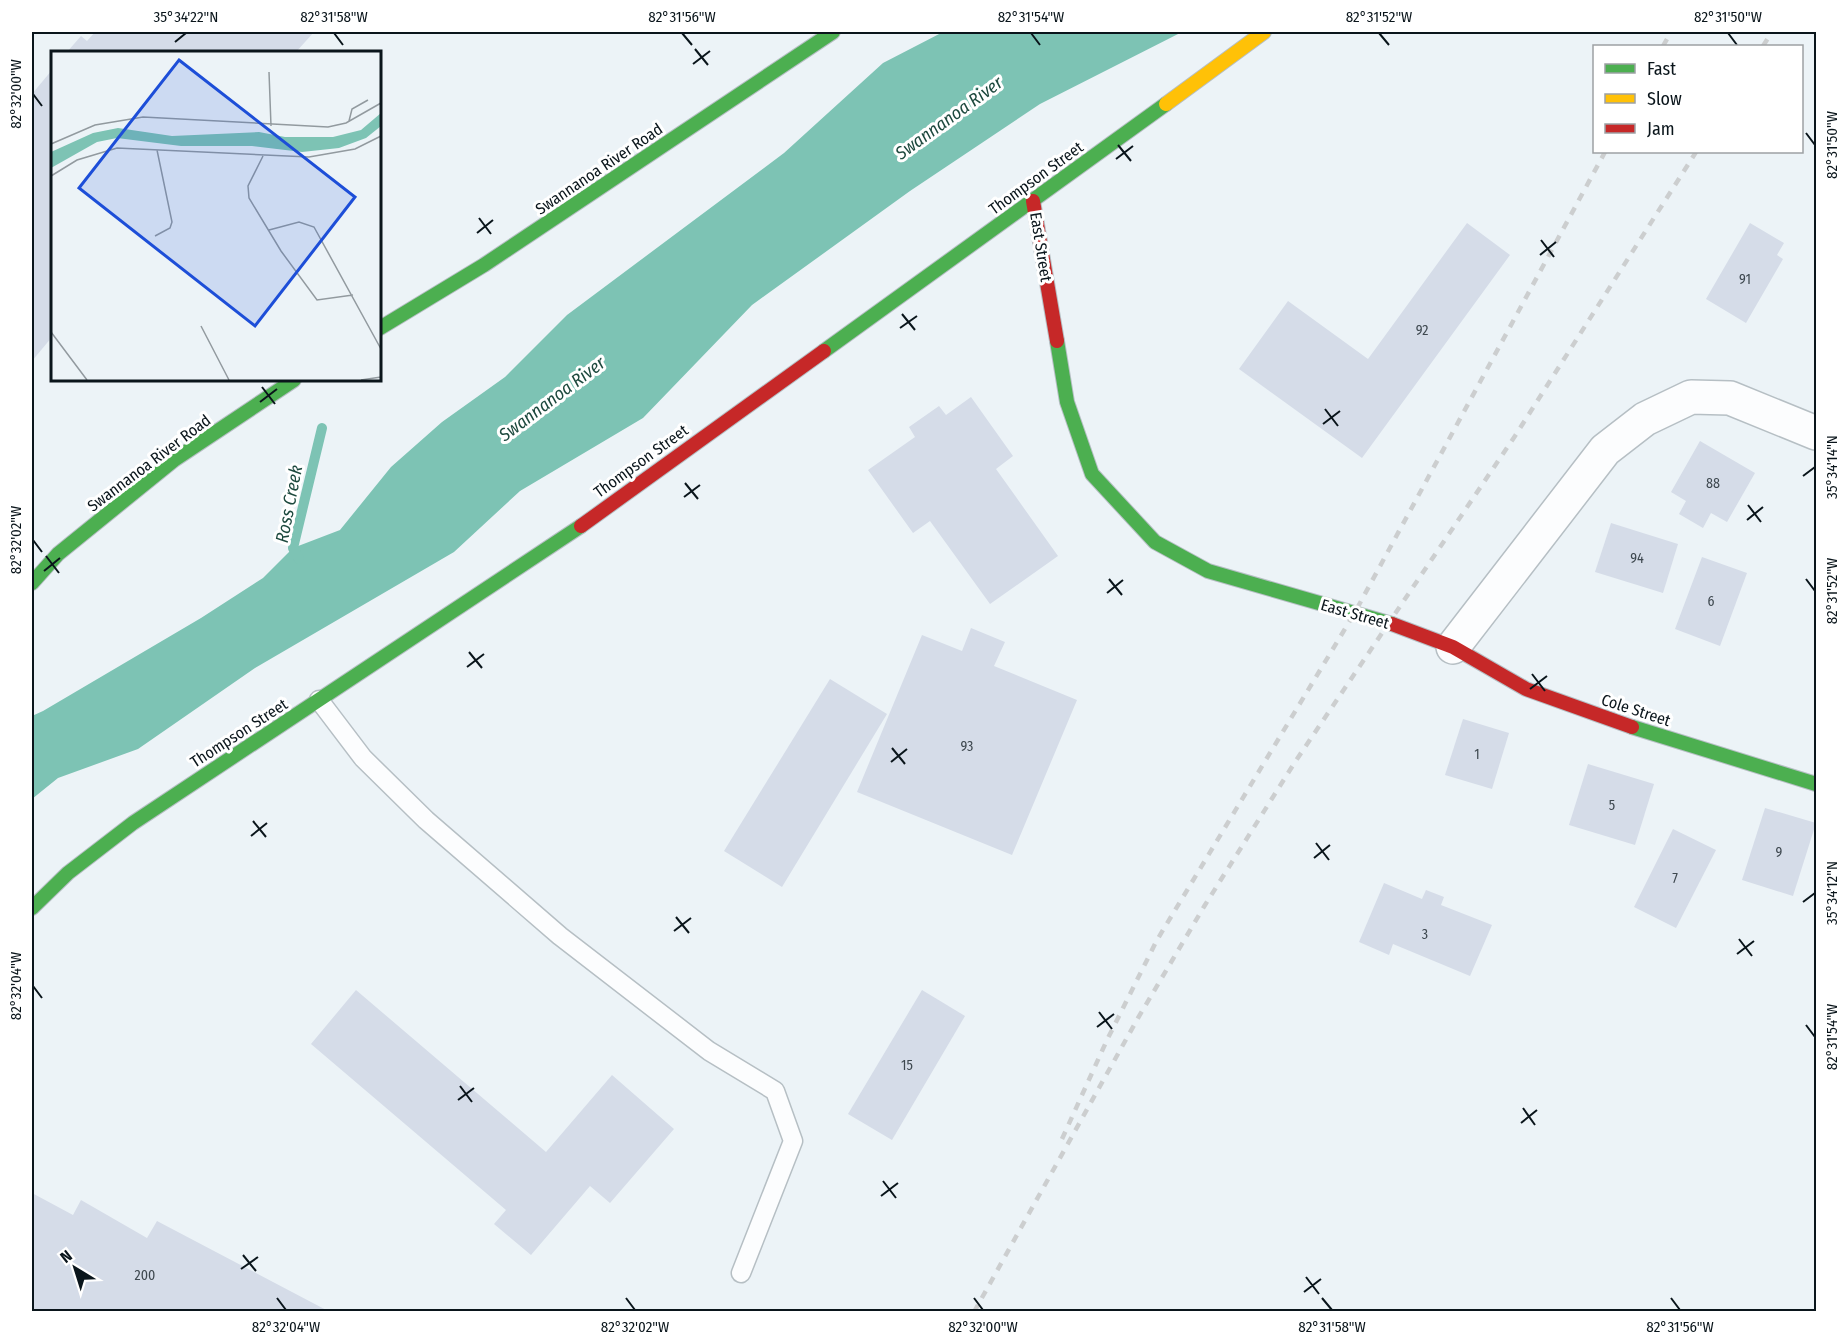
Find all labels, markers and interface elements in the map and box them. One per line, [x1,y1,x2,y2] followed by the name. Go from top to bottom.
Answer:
[154,8,218,26] text: 35°34'22"N
[300,8,368,26] text: 82°31'58"W
[648,8,716,26] text: 82°31'56"W
[998,8,1064,26] text: 82°31'54"W
[1346,8,1412,26] text: 82°31'52"W
[1694,8,1762,26] text: 82°31'50"W
[1593,45,1803,153] legend
[51,51,381,381] inset map
[1647,58,1676,80] text: Fast
[7,59,25,129] text: 82°32'00"W
[890,71,1008,165] water label: Swannanoa River
[1647,88,1682,110] text: Slow
[1823,111,1841,179] text: 82°31'50"W
[1647,118,1675,140] text: Jam
[532,119,666,219] street label: Swannanoa River Road
[985,137,1087,219] street label: Thompson Street
[1026,211,1056,284] street label: East Street
[1739,271,1751,288] house number: 91
[1416,322,1428,339] house number: 92
[494,351,610,447] water label: Swannanoa River
[84,410,214,516] street label: Swannanoa River Road
[590,420,692,502] street label: Thompson Street
[1823,435,1841,499] text: 35°34'14"N
[271,463,307,545] water label: Ross Creek
[1706,475,1720,492] house number: 88
[7,506,25,574] text: 82°32'02"W
[1630,550,1644,567] house number: 94
[1823,558,1841,624] text: 82°31'52"W
[1708,593,1715,610] house number: 6
[1319,595,1392,633] street label: East Street
[1599,690,1674,730] street label: Cole Street
[187,694,292,771] street label: Thompson Street
[961,738,973,755] house number: 93
[1474,746,1480,763] house number: 1
[1609,797,1615,814] house number: 5
[1776,844,1783,861] house number: 9
[1823,861,1841,925] text: 35°34'12"N
[1672,870,1678,887] house number: 7
[1422,926,1428,943] house number: 3
[7,952,25,1020] text: 82°32'04"W
[1823,1004,1841,1070] text: 82°31'54"W
[901,1057,913,1074] house number: 15
[45,1238,105,1298] north arrow
[56,1246,76,1267] text: N
[135,1267,155,1284] house number: 200
[252,1318,320,1336] text: 82°32'04"W
[601,1318,669,1336] text: 82°32'02"W
[948,1318,1018,1336] text: 82°32'00"W
[1298,1318,1366,1336] text: 82°31'58"W
[1646,1318,1714,1336] text: 82°31'56"W

